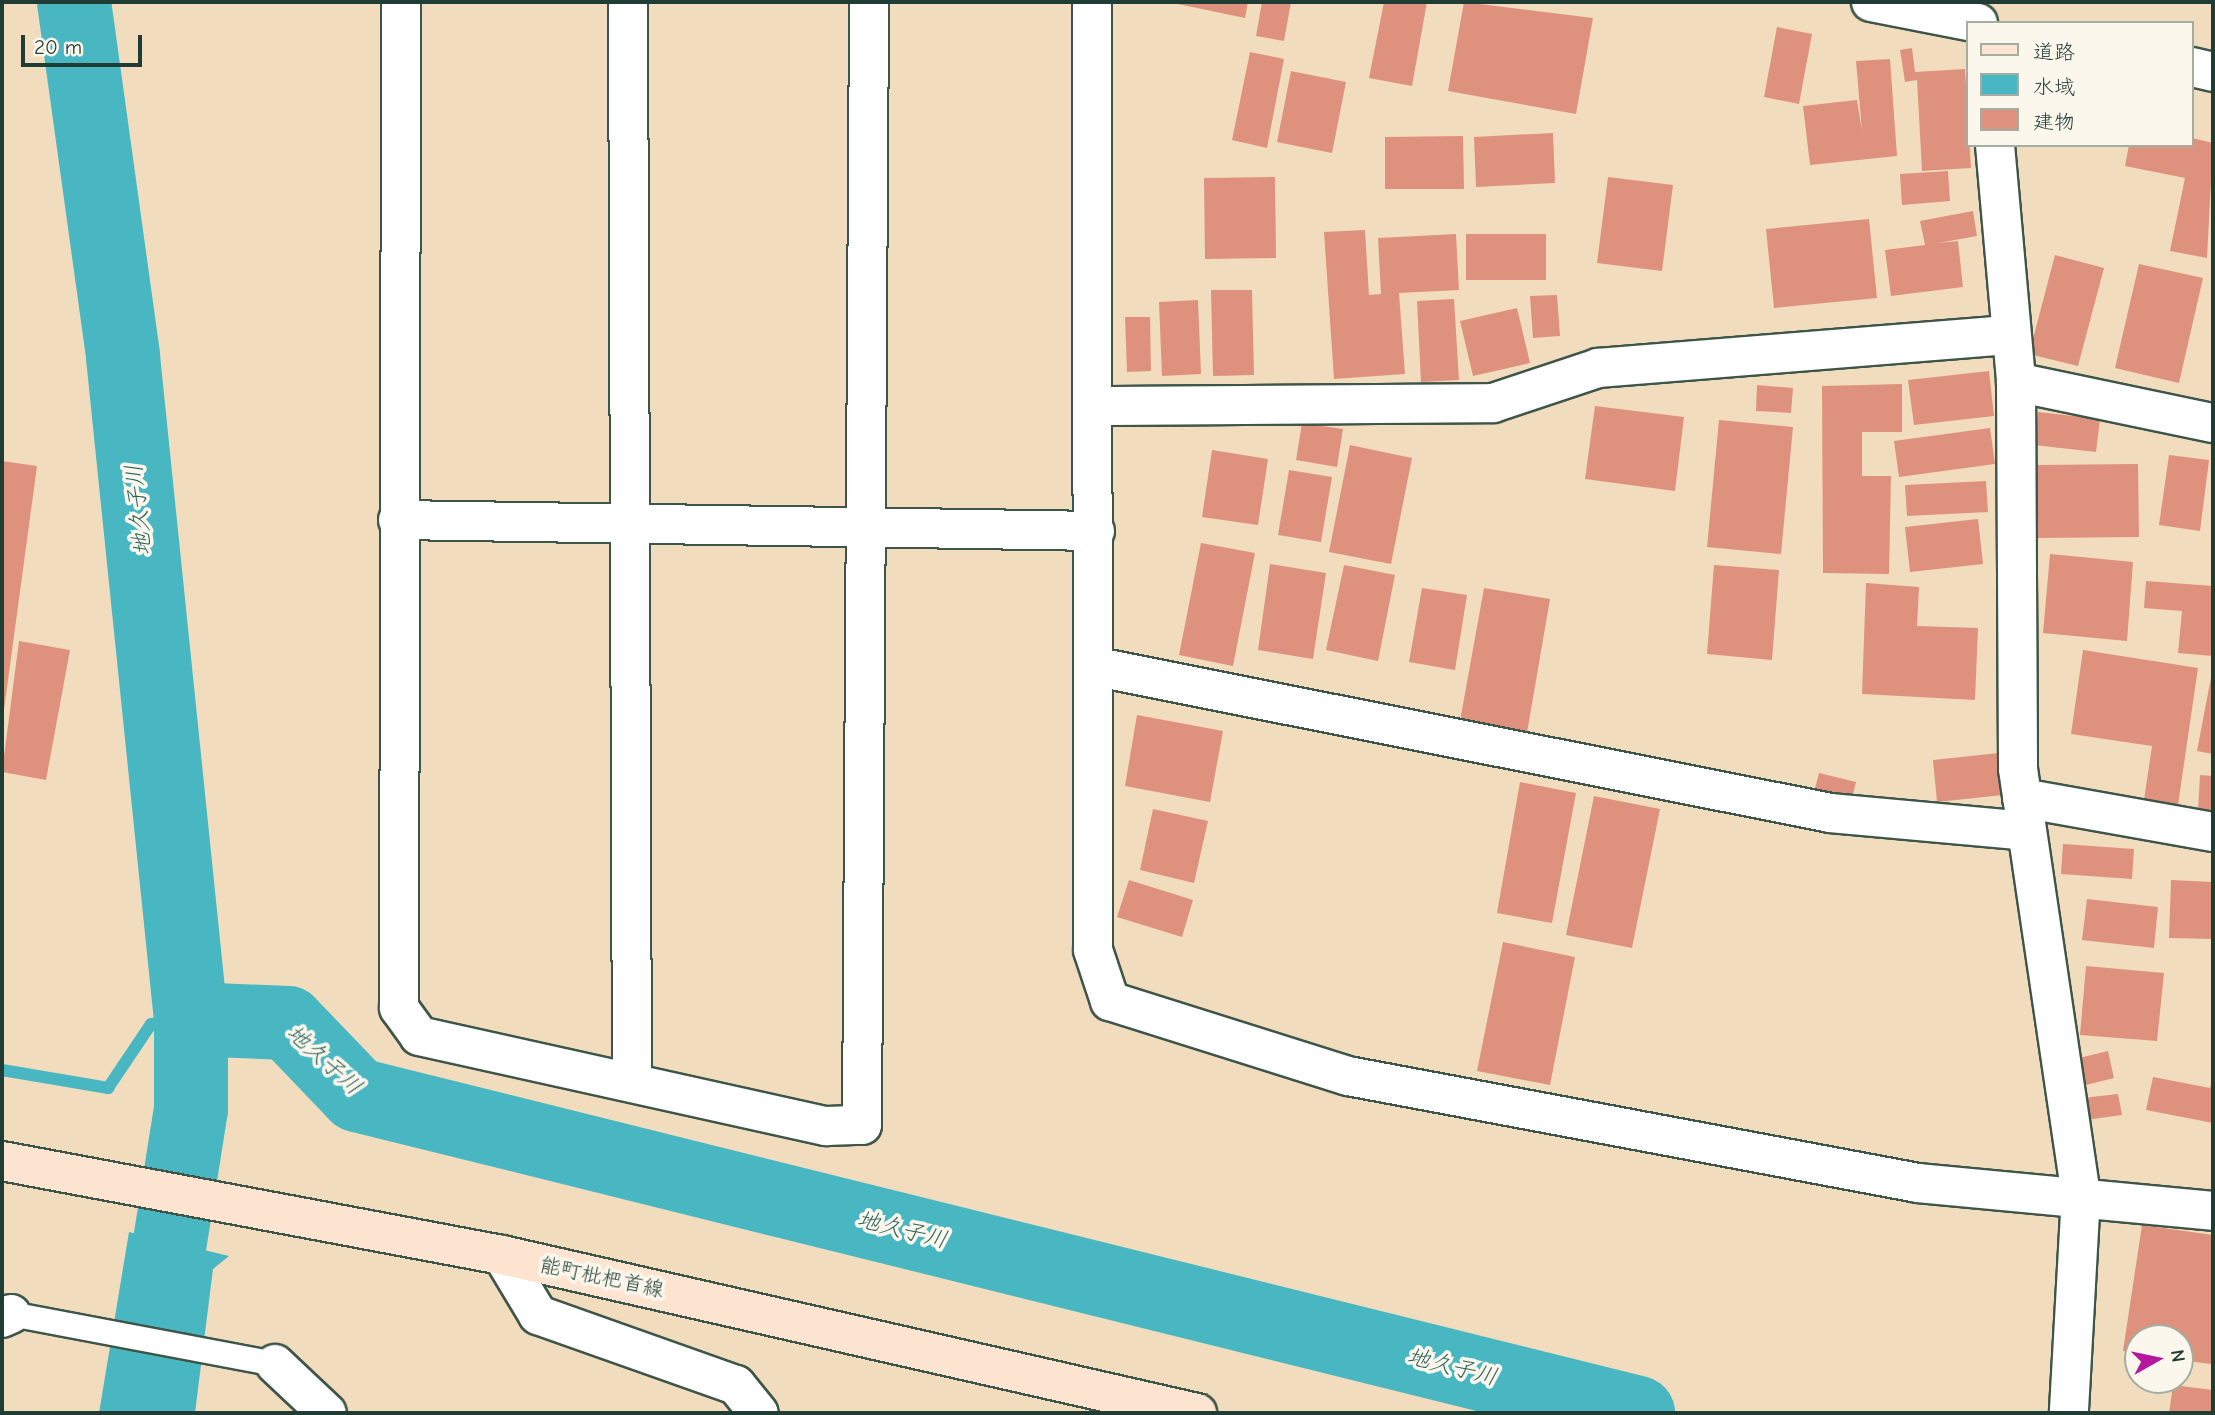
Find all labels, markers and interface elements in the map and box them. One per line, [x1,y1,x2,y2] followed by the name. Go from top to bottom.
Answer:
[24,21,145,65] scale bar
[1966,21,2194,147] legend
[34,35,82,59] text: 20 m
[2033,40,2075,64] text: 道路
[2033,75,2075,99] text: 水域
[2033,110,2075,134] text: 建物
[120,463,158,557] water label: 地久子川
[281,1019,367,1101] water label: 地久子川
[854,1205,950,1255] water label: 地久子川
[538,1252,666,1302] street label: 能町枇杷首線
[2124,1324,2194,1394] north arrow
[1404,1342,1500,1392] water label: 地久子川
[2166,1348,2190,1364] text: N

